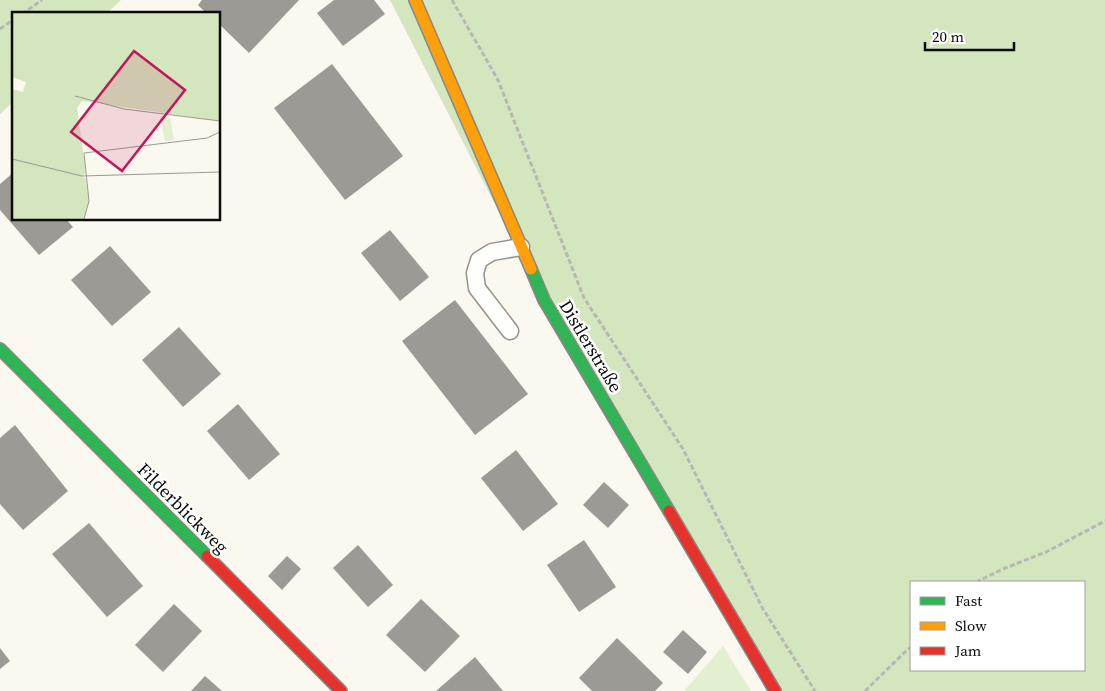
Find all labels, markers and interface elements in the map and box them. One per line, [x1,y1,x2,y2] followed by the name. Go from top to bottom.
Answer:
[12,12,220,220] inset map
[925,20,1014,52] scale bar
[932,26,964,47] text: 20 m
[554,295,628,397] street label: Distlerstraße
[132,457,234,559] street label: Filderblickweg
[910,581,1085,671] legend
[955,590,982,611] text: Fast
[955,615,987,636] text: Slow
[954,640,982,661] text: Jam

